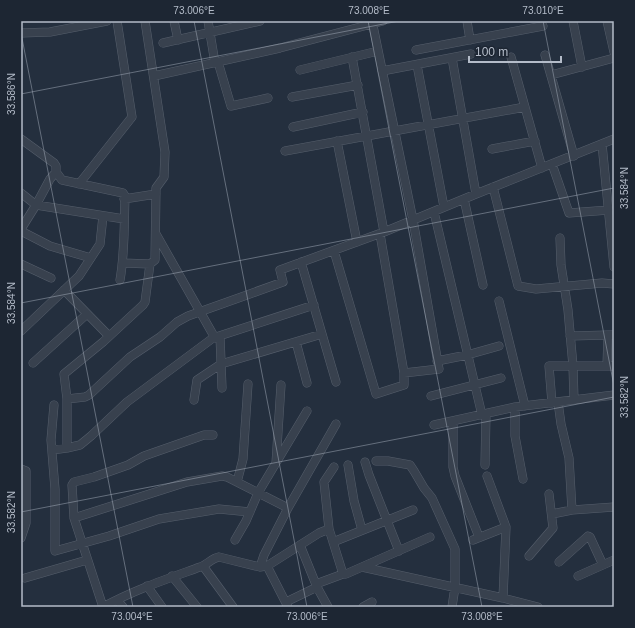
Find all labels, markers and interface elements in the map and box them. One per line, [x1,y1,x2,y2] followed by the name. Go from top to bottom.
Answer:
[173,5,215,16] text: 73.006°E
[348,5,390,16] text: 73.008°E
[522,5,564,16] text: 73.010°E
[469,38,561,64] scale bar
[475,45,508,59] text: 100 m
[6,73,17,115] text: 33.586°N
[619,167,630,209] text: 33.584°N
[6,282,17,324] text: 33.584°N
[619,376,630,418] text: 33.582°N
[6,491,17,533] text: 33.582°N
[111,611,153,622] text: 73.004°E
[286,611,328,622] text: 73.006°E
[461,611,503,622] text: 73.008°E

